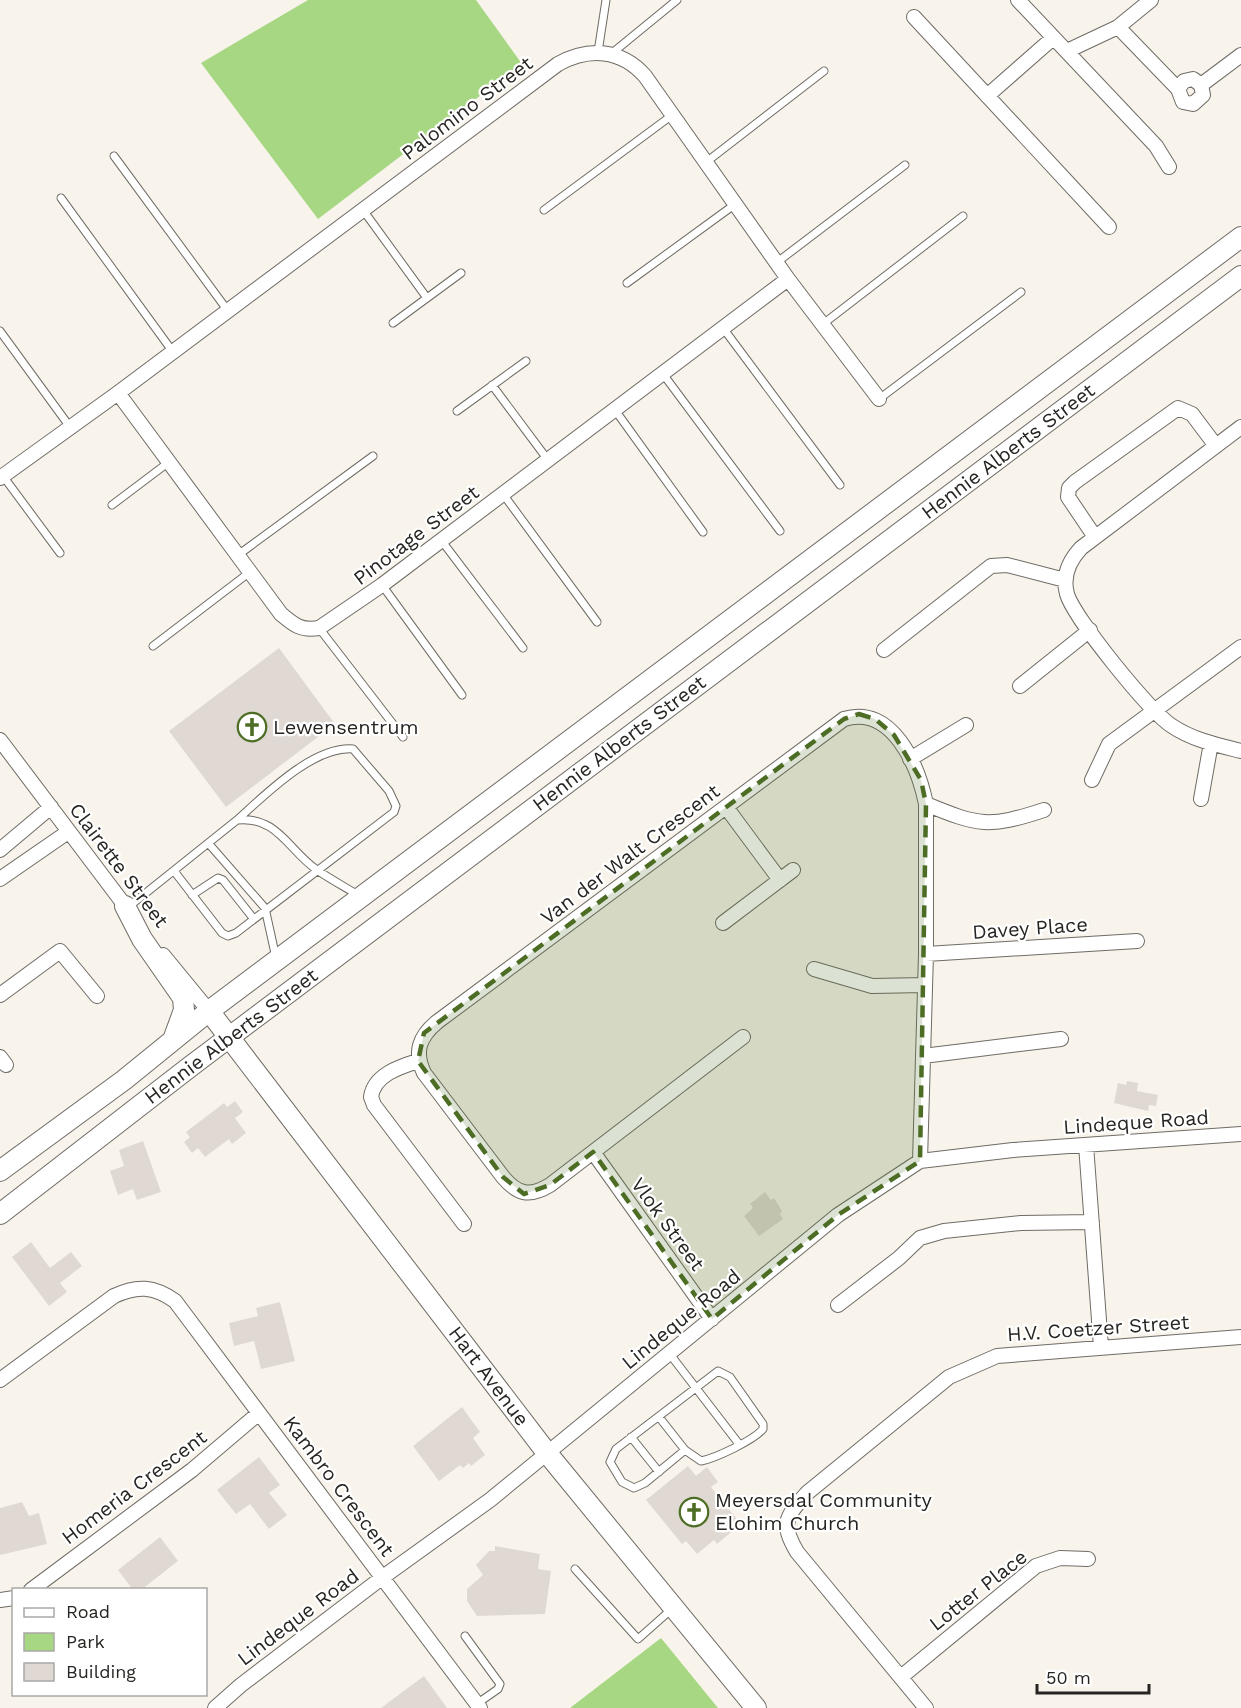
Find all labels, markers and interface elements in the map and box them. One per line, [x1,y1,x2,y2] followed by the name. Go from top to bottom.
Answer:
[397,51,538,165] street label: Palomino Street
[917,378,1100,524] street label: Hennie Alberts Street
[349,480,484,590] street label: Pinotage Street
[528,670,711,816] street label: Hennie Alberts Street
[236,711,268,743] church icon: Lewensentrum
[273,715,419,739] place label: Lewensentrum
[536,778,725,929] street label: Van der Walt Crescent
[64,798,174,932] street label: Clairette Street
[971,912,1089,944] street label: Davey Place
[140,963,323,1109] street label: Hennie Alberts Street
[1062,1105,1210,1139] street label: Lindeque Road
[626,1173,710,1276] street label: Vlok Street
[617,1264,745,1374] street label: Lindeque Road
[1006,1310,1190,1346] street label: H.V. Coetzer Street
[444,1321,534,1431] street label: Hart Avenue
[278,1411,400,1561] street label: Kambro Crescent
[57,1424,212,1549] street label: Homeria Crescent
[715,1488,932,1535] place label: Meyersdal Community Elohim Church
[678,1496,710,1528] church icon: Meyersdal Community Elohim Church
[924,1544,1032,1636] street label: Lotter Place
[233,1564,363,1670] street label: Lindeque Road
[12,1588,207,1696] legend
[66,1601,110,1622] text: Road
[66,1631,105,1652] text: Park
[1037,1657,1150,1695] scale bar
[66,1661,136,1682] text: Building
[1046,1667,1091,1688] text: 50 m

